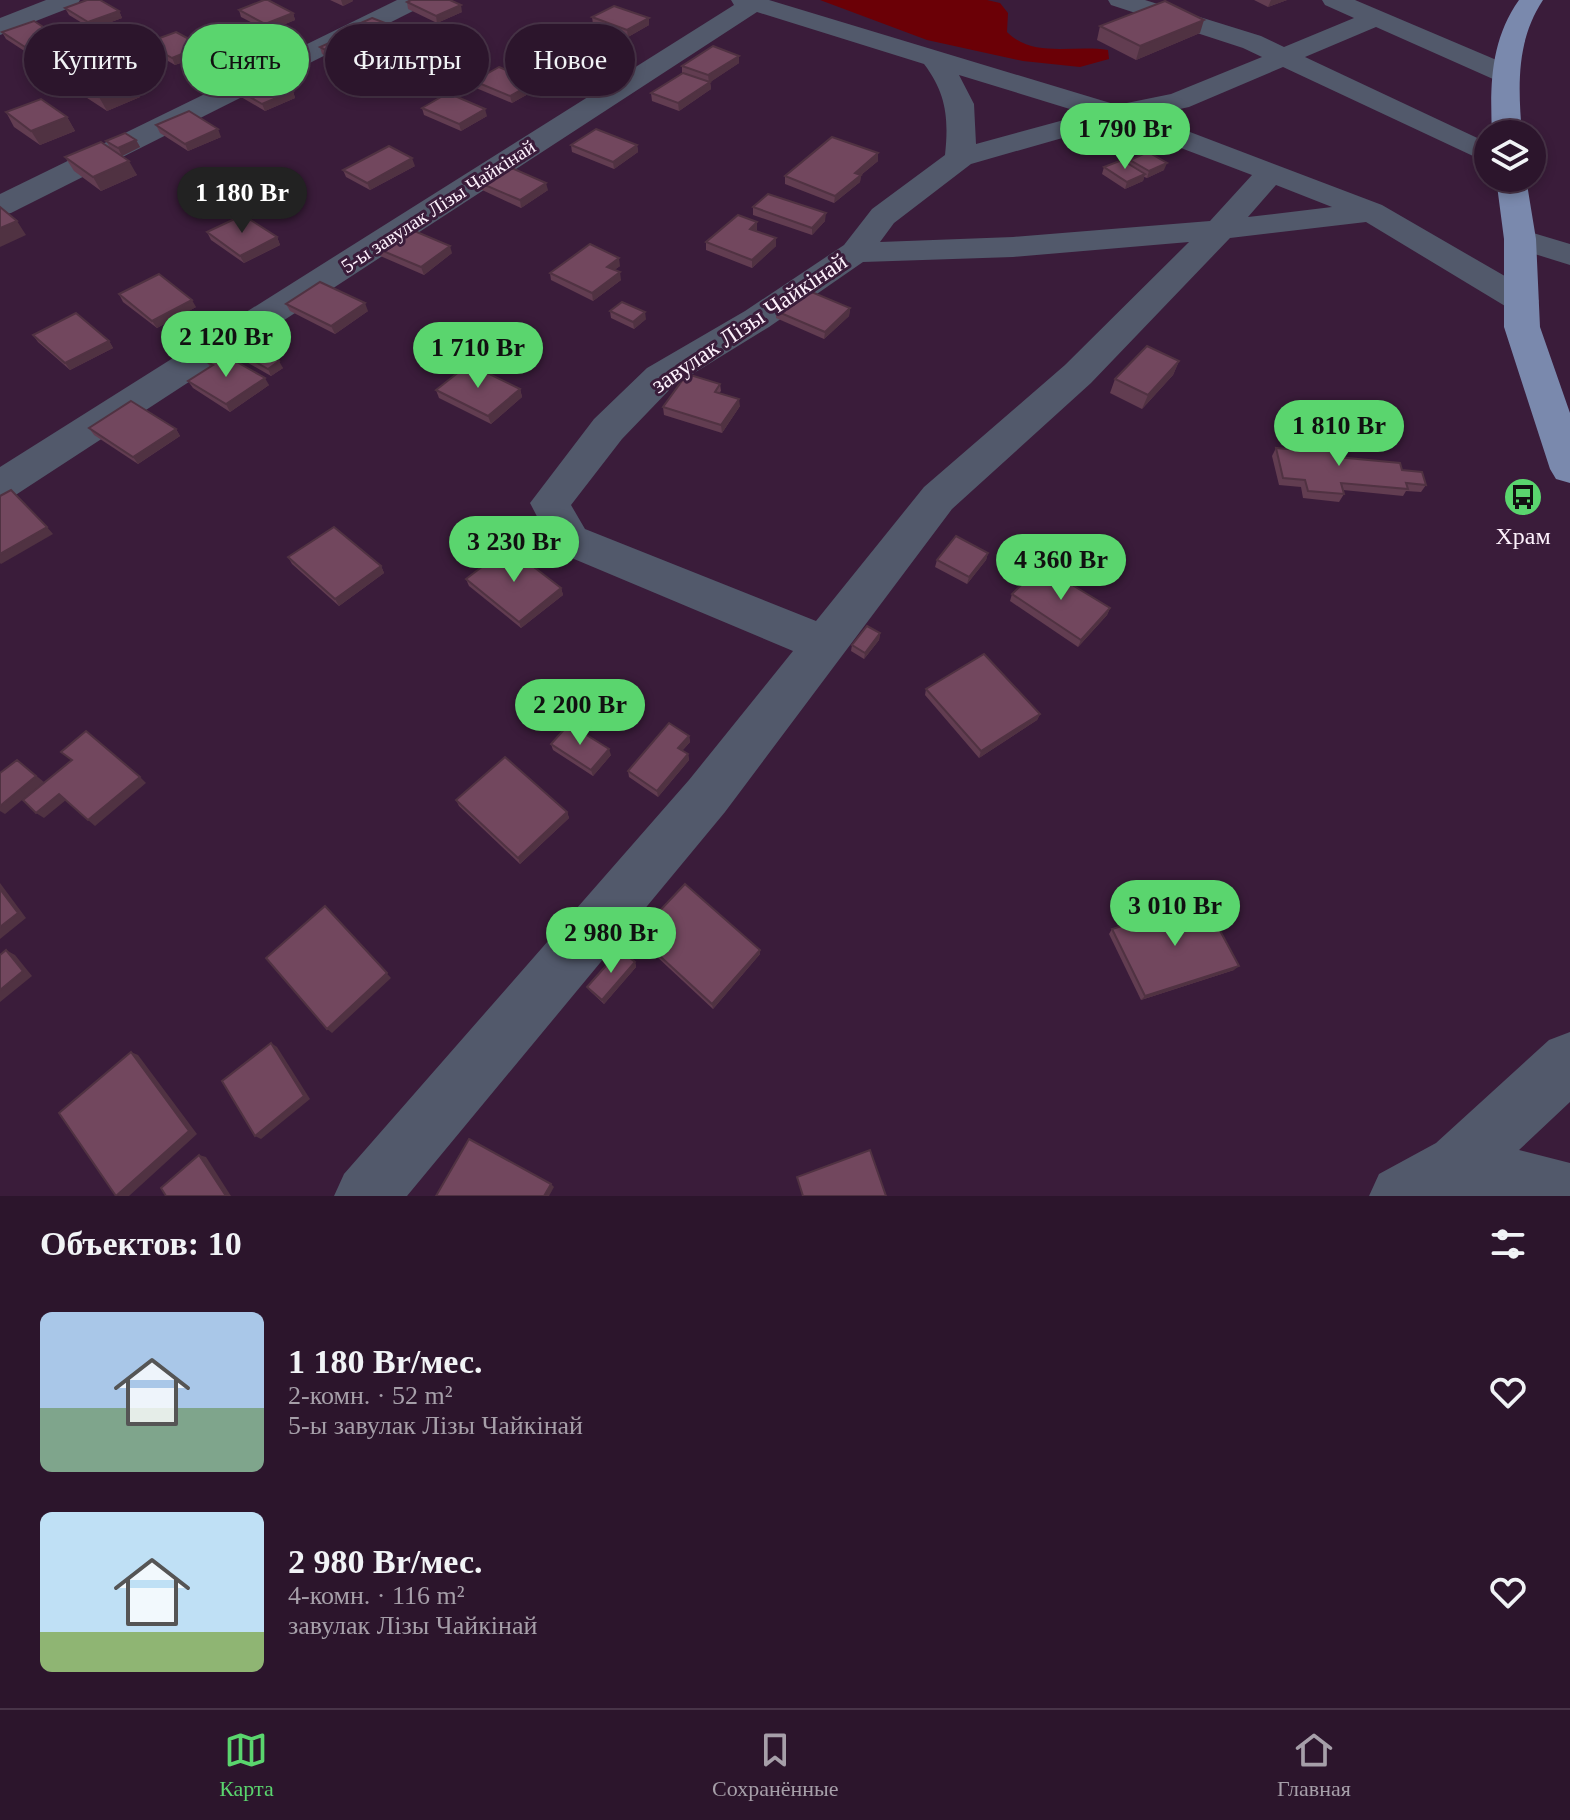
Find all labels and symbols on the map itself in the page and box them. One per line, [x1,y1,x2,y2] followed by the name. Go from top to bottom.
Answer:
[1042,103,1208,171] pin: 1 790 Br
[337,135,540,278] street label: 5-ы завулак Лізы Чайкінай
[159,167,325,235] pin: 1 180 Br
[646,248,852,398] street label: завулак Лізы Чайкінай
[143,311,309,379] pin: 2 120 Br
[395,322,561,390] pin: 1 710 Br
[1256,400,1422,468] pin: 1 810 Br
[1502,476,1544,518] bus stop icon: Храм
[431,516,597,584] pin: 3 230 Br
[1495,523,1551,549] place label: Храм
[978,534,1144,602] pin: 4 360 Br
[497,679,663,747] pin: 2 200 Br
[1092,880,1258,948] pin: 3 010 Br
[528,907,694,975] pin: 2 980 Br

